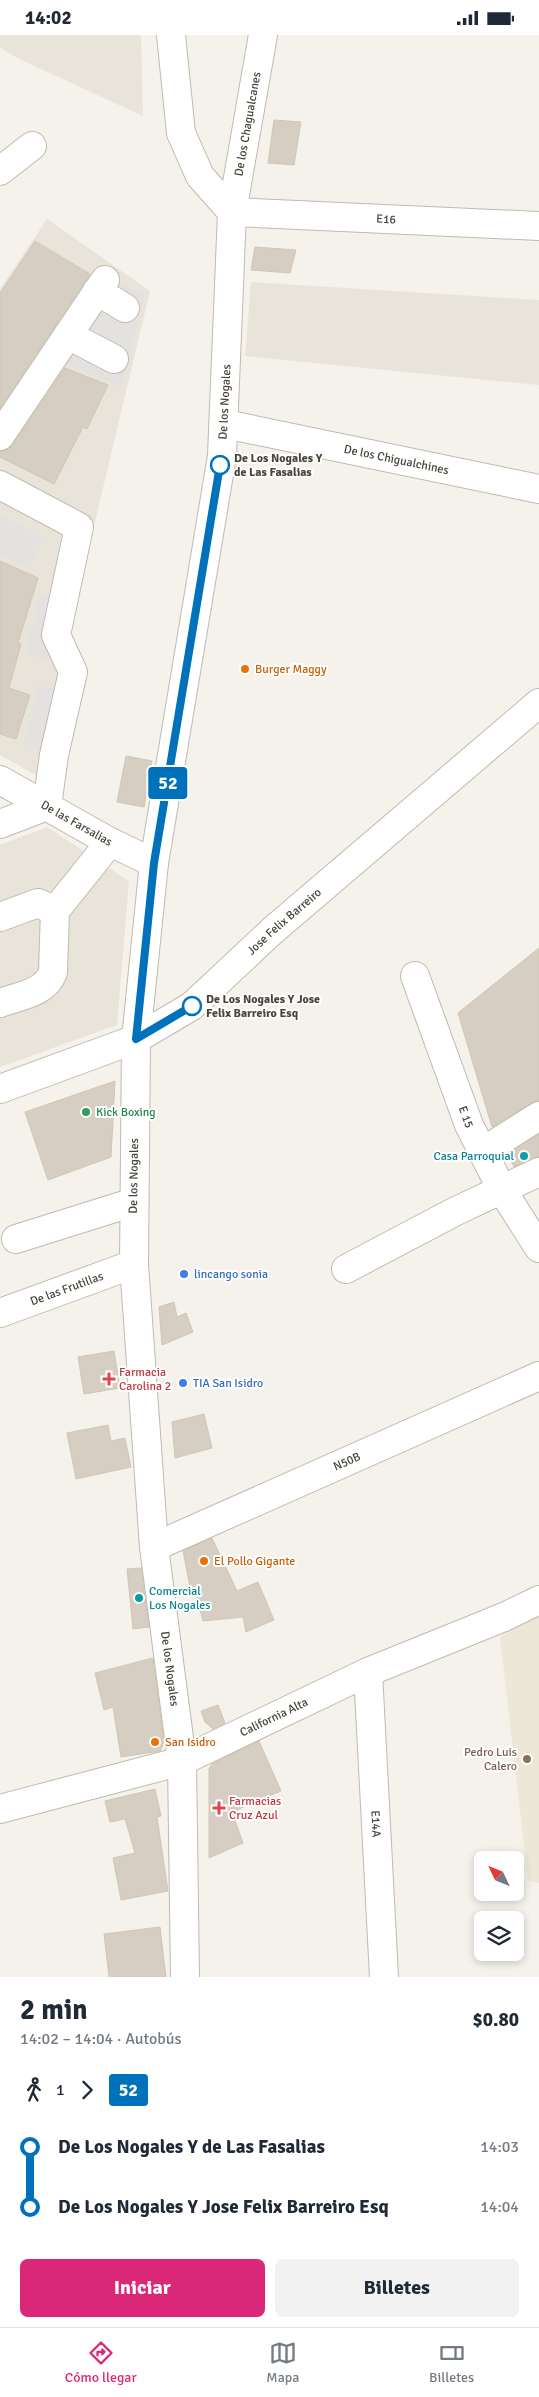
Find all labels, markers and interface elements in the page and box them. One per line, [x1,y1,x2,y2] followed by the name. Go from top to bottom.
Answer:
[25,6,72,30] text: 14:02
[231,71,265,177] street label: De los Chagualcanes
[376,211,396,227] street label: E16
[216,364,234,440] street label: De los Nogales
[343,441,450,478] street label: De los Chigualchines
[234,451,323,480] place label: De Los Nogales Y de Las Fasalias
[210,455,230,475] marker: De Los Nogales Y de Las Fasalias
[255,662,327,677] place label: Burger Maggy
[239,663,251,675] marker: Burger Maggy
[146,767,190,799] line badge: 52
[158,772,178,794] text: 52
[38,797,115,849] street label: De las Farsalias
[244,885,324,958] street label: Jose Felix Barreiro
[206,992,320,1021] place label: De Los Nogales Y Jose Felix Barreiro Esq
[182,996,202,1016] marker: De Los Nogales Y Jose Felix Barreiro Esq
[455,1104,477,1130] street label: E 15
[96,1105,156,1120] place label: Kick Boxing
[80,1106,92,1118] marker: Kick Boxing
[126,1138,142,1214] street label: De los Nogales
[434,1149,514,1164] place label: Casa Parroquial
[518,1150,530,1162] marker: Casa Parroquial
[194,1267,268,1282] place label: lincango sonia
[28,1268,105,1309] street label: De las Frutillas
[178,1268,190,1280] marker: lincango sonia
[119,1365,171,1394] place label: Farmacia Carolina 2
[103,1373,115,1385] marker: Farmacia Carolina 2
[193,1376,263,1391] place label: TIA San Isidro
[177,1377,189,1389] marker: TIA San Isidro
[331,1449,363,1474] street label: N50B
[214,1554,295,1569] place label: El Pollo Gigante
[198,1555,210,1567] marker: El Pollo Gigante
[149,1584,211,1613] place label: Comercial Los Nogales
[133,1592,145,1604] marker: Comercial Los Nogales
[158,1630,182,1707] street label: De los Nogales
[237,1694,310,1740] street label: California Alta
[165,1735,216,1750] place label: San Isidro
[149,1736,161,1748] marker: San Isidro
[464,1745,517,1774] place label: Pedro Luis Calero
[521,1753,533,1765] marker: Pedro Luis Calero
[229,1794,281,1823] place label: Farmacias Cruz Azul
[213,1802,225,1814] marker: Farmacias Cruz Azul
[368,1810,384,1838] street label: E14A
[474,1851,524,1901] north arrow
[474,1851,524,1961] map controls
[474,1911,524,1961] button: layers
[20,1993,88,2027] text: 2 min
[473,2008,519,2032] text: $0.80
[20,2029,181,2049] text: 14:02 – 14:04 · Autobús
[20,2076,48,2104] icon: walk
[73,2076,101,2104] icon: forward
[119,2079,138,2101] text: 52
[56,2080,65,2100] text: 1
[58,2135,325,2159] text: De Los Nogales Y de Las Fasalias
[480,2137,519,2157] text: 14:03
[58,2195,389,2219] text: De Los Nogales Y Jose Felix Barreiro Esq
[480,2197,519,2217] text: 14:04
[20,2259,265,2317] button: Iniciar
[275,2259,519,2317] button: Billetes
[65,2339,137,2386] tab: Cómo llegar
[266,2339,299,2386] tab: Mapa
[429,2339,474,2386] tab: Billetes

